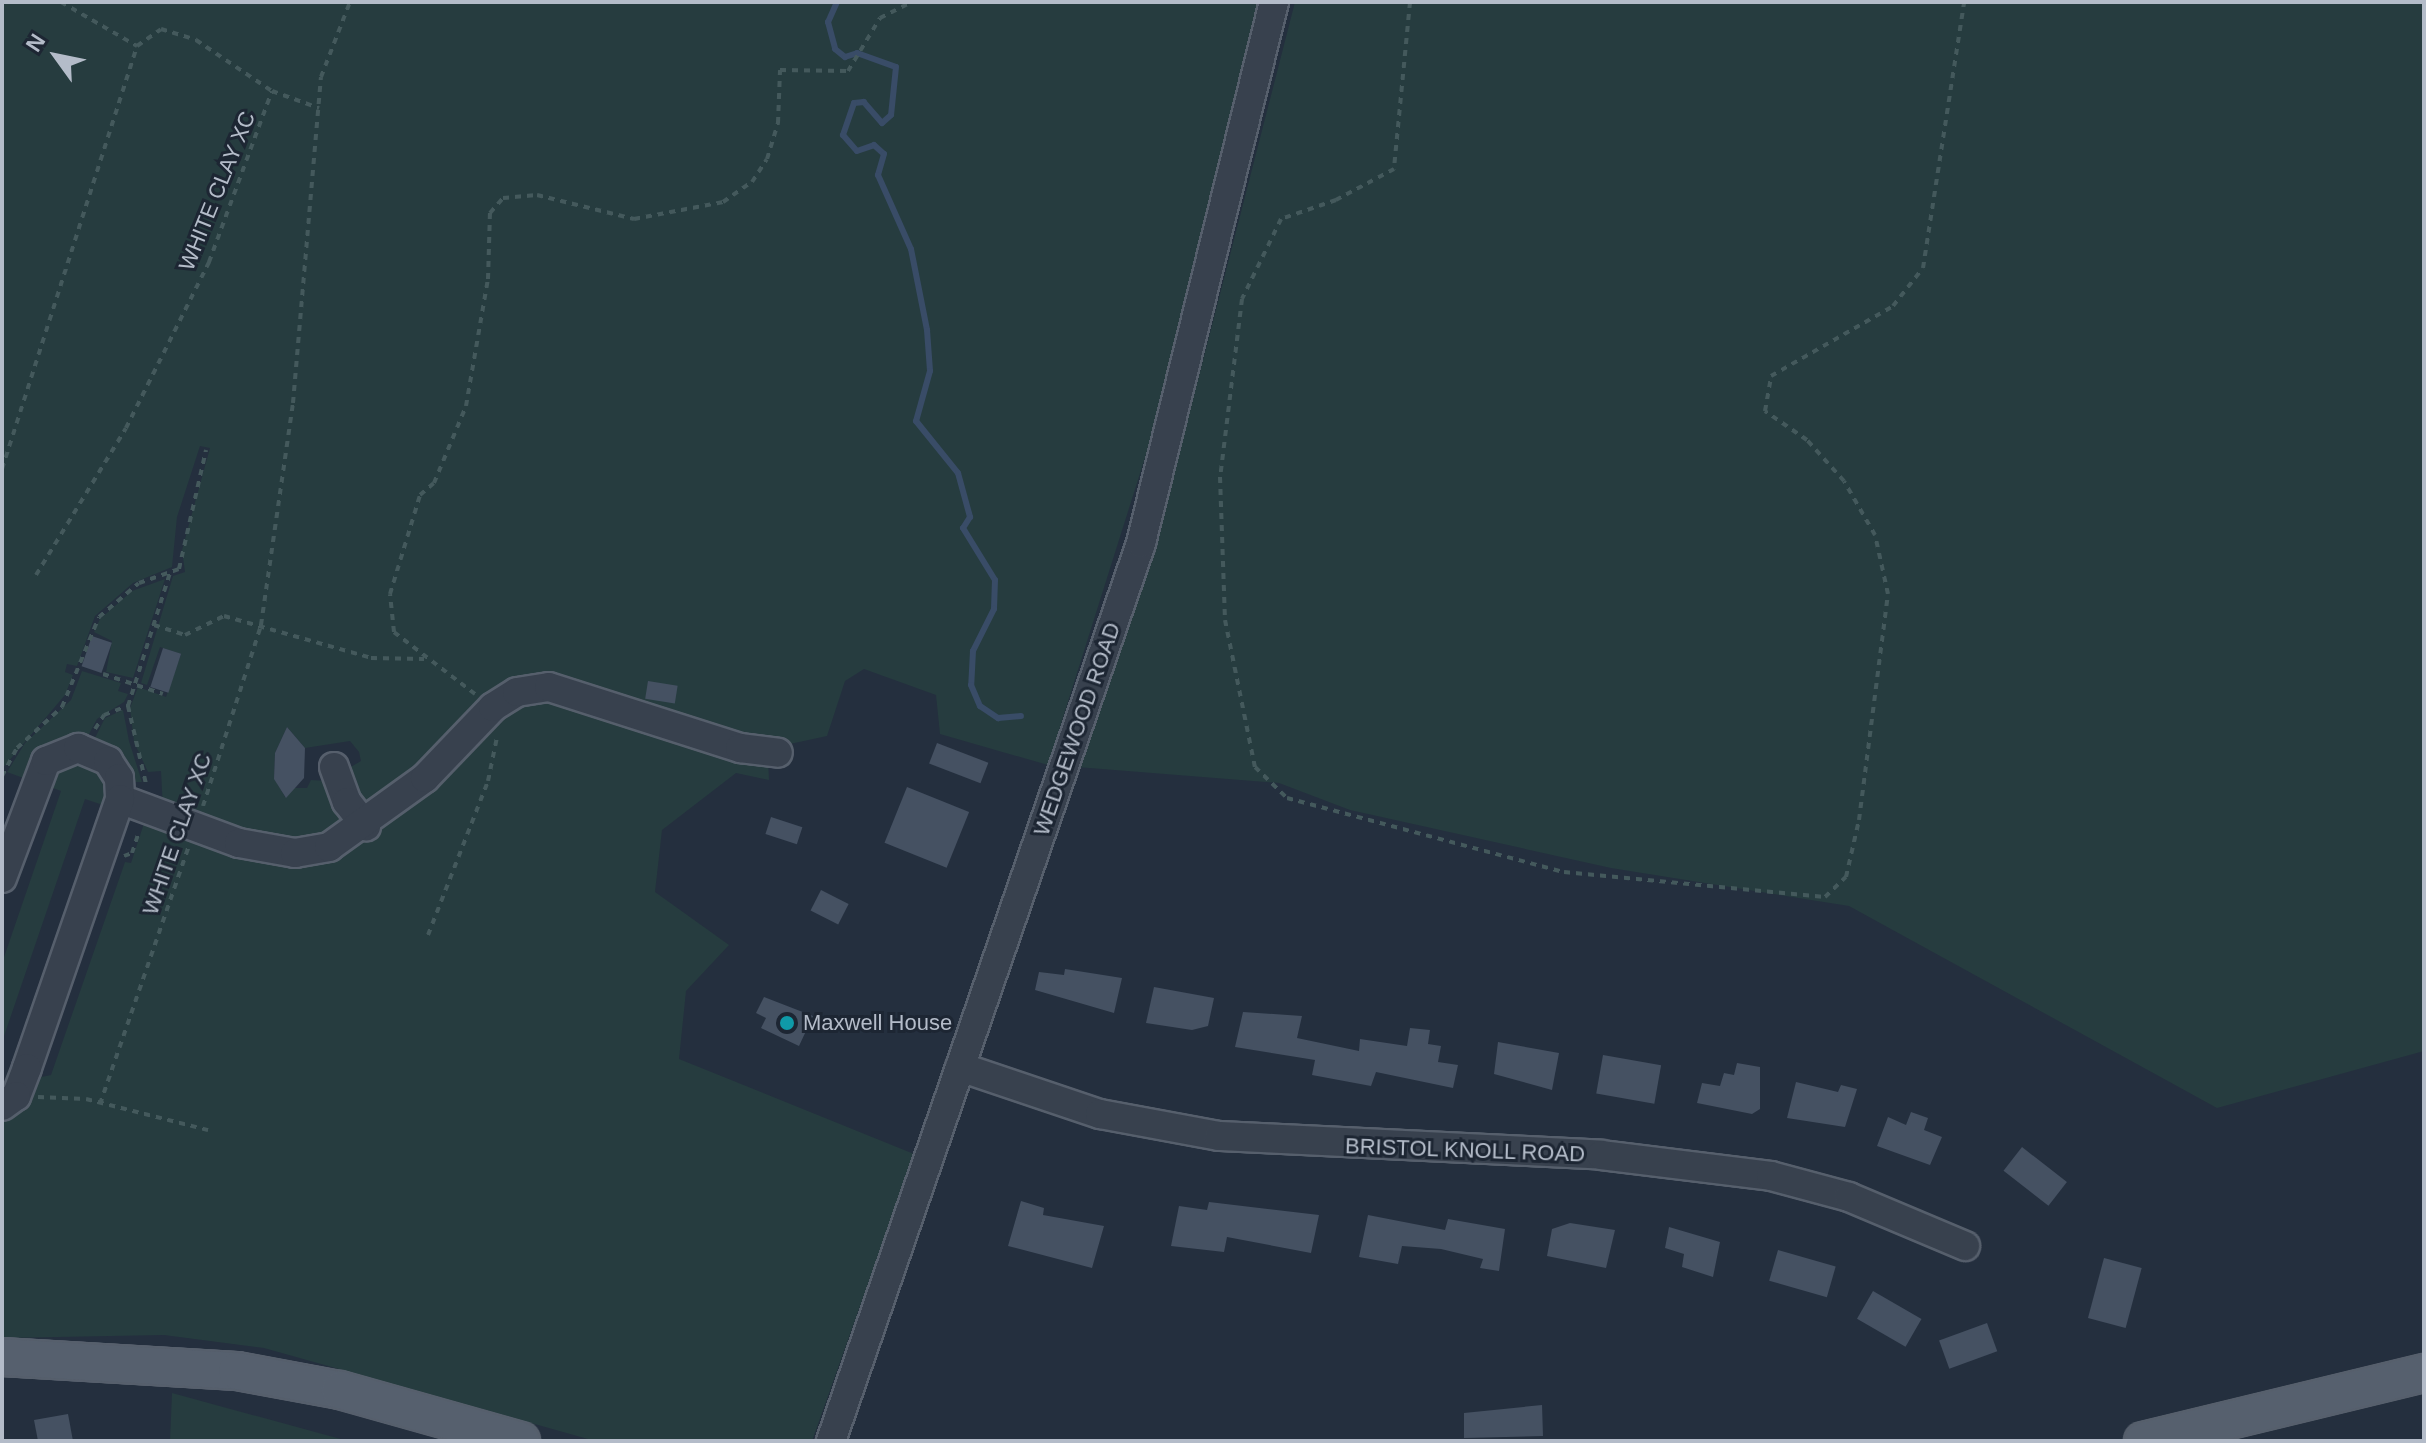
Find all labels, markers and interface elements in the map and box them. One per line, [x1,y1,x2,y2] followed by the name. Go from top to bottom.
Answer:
[16,16,96,96] north arrow
[21,29,50,56] text: N
[173,107,261,275] street label: WHITE CLAY XC
[1028,619,1126,839] street label: WEDGEWOOD ROAD
[137,750,217,918] street label: WHITE CLAY XC
[803,1010,952,1036] place label: Maxwell House
[778,1014,796,1032] marker: Maxwell House
[1344,1133,1586,1167] street label: BRISTOL KNOLL ROAD

